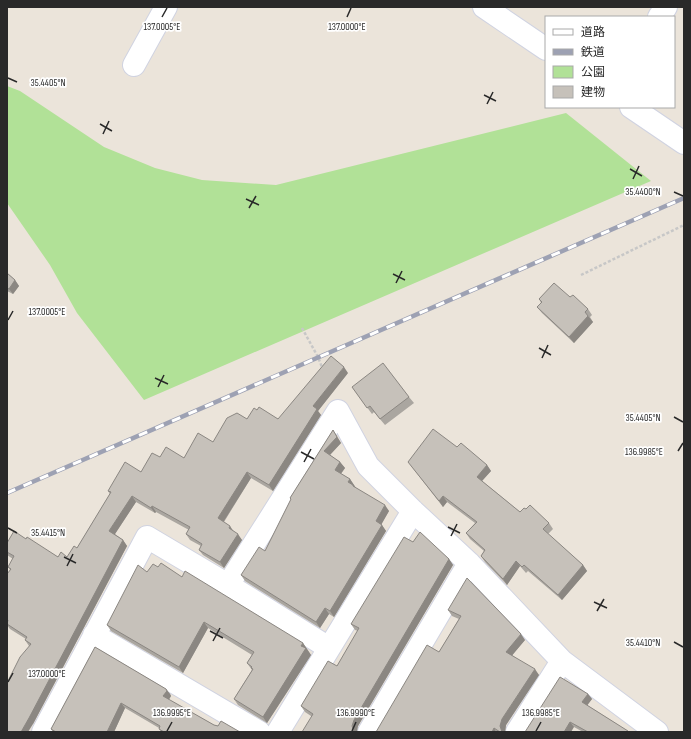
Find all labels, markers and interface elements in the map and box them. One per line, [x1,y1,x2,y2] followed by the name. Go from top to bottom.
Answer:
[545,16,675,108] legend
[144,21,180,33] text: 137.0005°E
[328,21,366,33] text: 137.0000°E
[581,25,605,40] text: 道路
[581,45,605,60] text: 鉄道
[581,65,605,80] text: 公園
[31,77,66,89] text: 35.4405°N
[581,85,605,100] text: 建物
[625,186,661,198] text: 35.4400°N
[29,306,65,318] text: 137.0005°E
[626,412,661,424] text: 35.4405°N
[625,446,663,458] text: 136.9985°E
[31,527,65,539] text: 35.4415°N
[626,637,660,649] text: 35.4410°N
[28,668,66,680] text: 137.0000°E
[153,707,191,719] text: 136.9995°E
[337,707,375,719] text: 136.9990°E
[522,707,560,719] text: 136.9985°E

